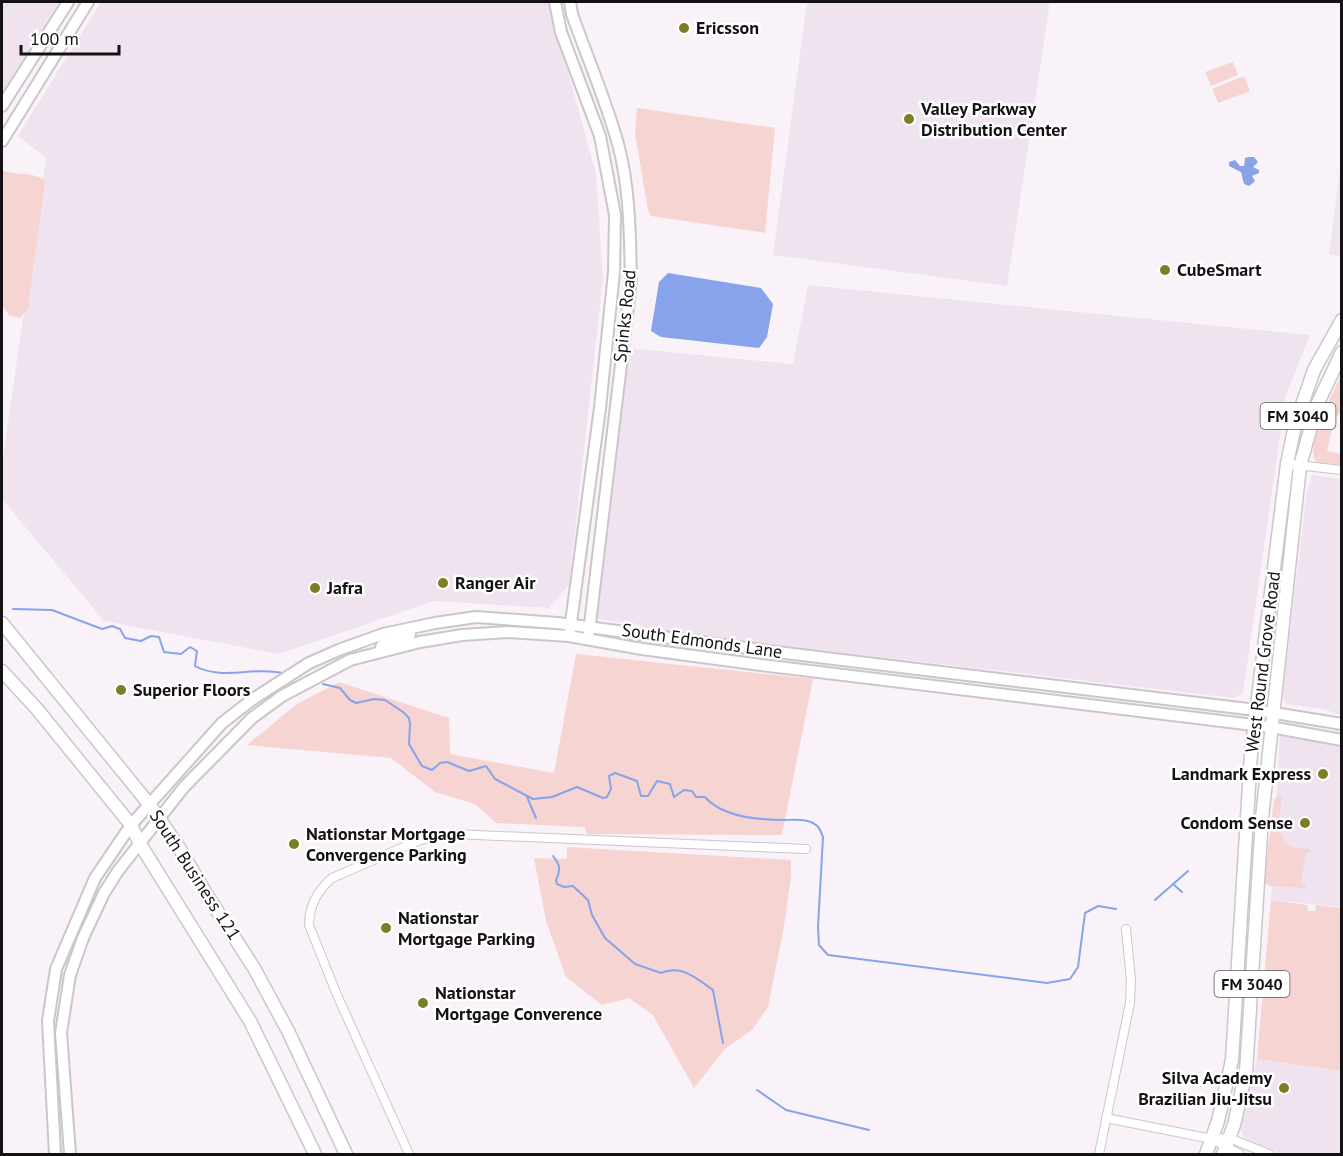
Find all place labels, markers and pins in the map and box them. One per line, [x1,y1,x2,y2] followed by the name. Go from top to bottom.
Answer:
[696,16,759,39] place label: Ericsson
[677,21,691,35] marker: Ericsson
[920,97,1067,141] place label: Valley Parkway Distribution Center
[902,112,916,126] marker: Valley Parkway Distribution Center
[1177,258,1262,281] place label: CubeSmart
[1158,263,1172,277] marker: CubeSmart
[455,571,536,594] place label: Ranger Air
[326,576,363,599] place label: Jafra
[436,576,450,590] marker: Ranger Air
[308,581,322,595] marker: Jafra
[133,678,251,701] place label: Superior Floors
[114,683,128,697] marker: Superior Floors
[1172,762,1311,785] place label: Landmark Express
[1316,767,1330,781] marker: Landmark Express
[1180,811,1293,834] place label: Condom Sense
[1298,816,1312,830] marker: Condom Sense
[306,822,467,866] place label: Nationstar Mortgage Convergence Parking
[287,837,301,851] marker: Nationstar Mortgage Convergence Parking
[398,906,535,950] place label: Nationstar Mortgage Parking
[379,921,393,935] marker: Nationstar Mortgage Parking
[435,981,602,1025] place label: Nationstar Mortgage Converence
[416,996,430,1010] marker: Nationstar Mortgage Converence
[1138,1066,1272,1110] place label: Silva Academy Brazilian Jiu-Jitsu
[1277,1081,1291,1095] marker: Silva Academy Brazilian Jiu-Jitsu

